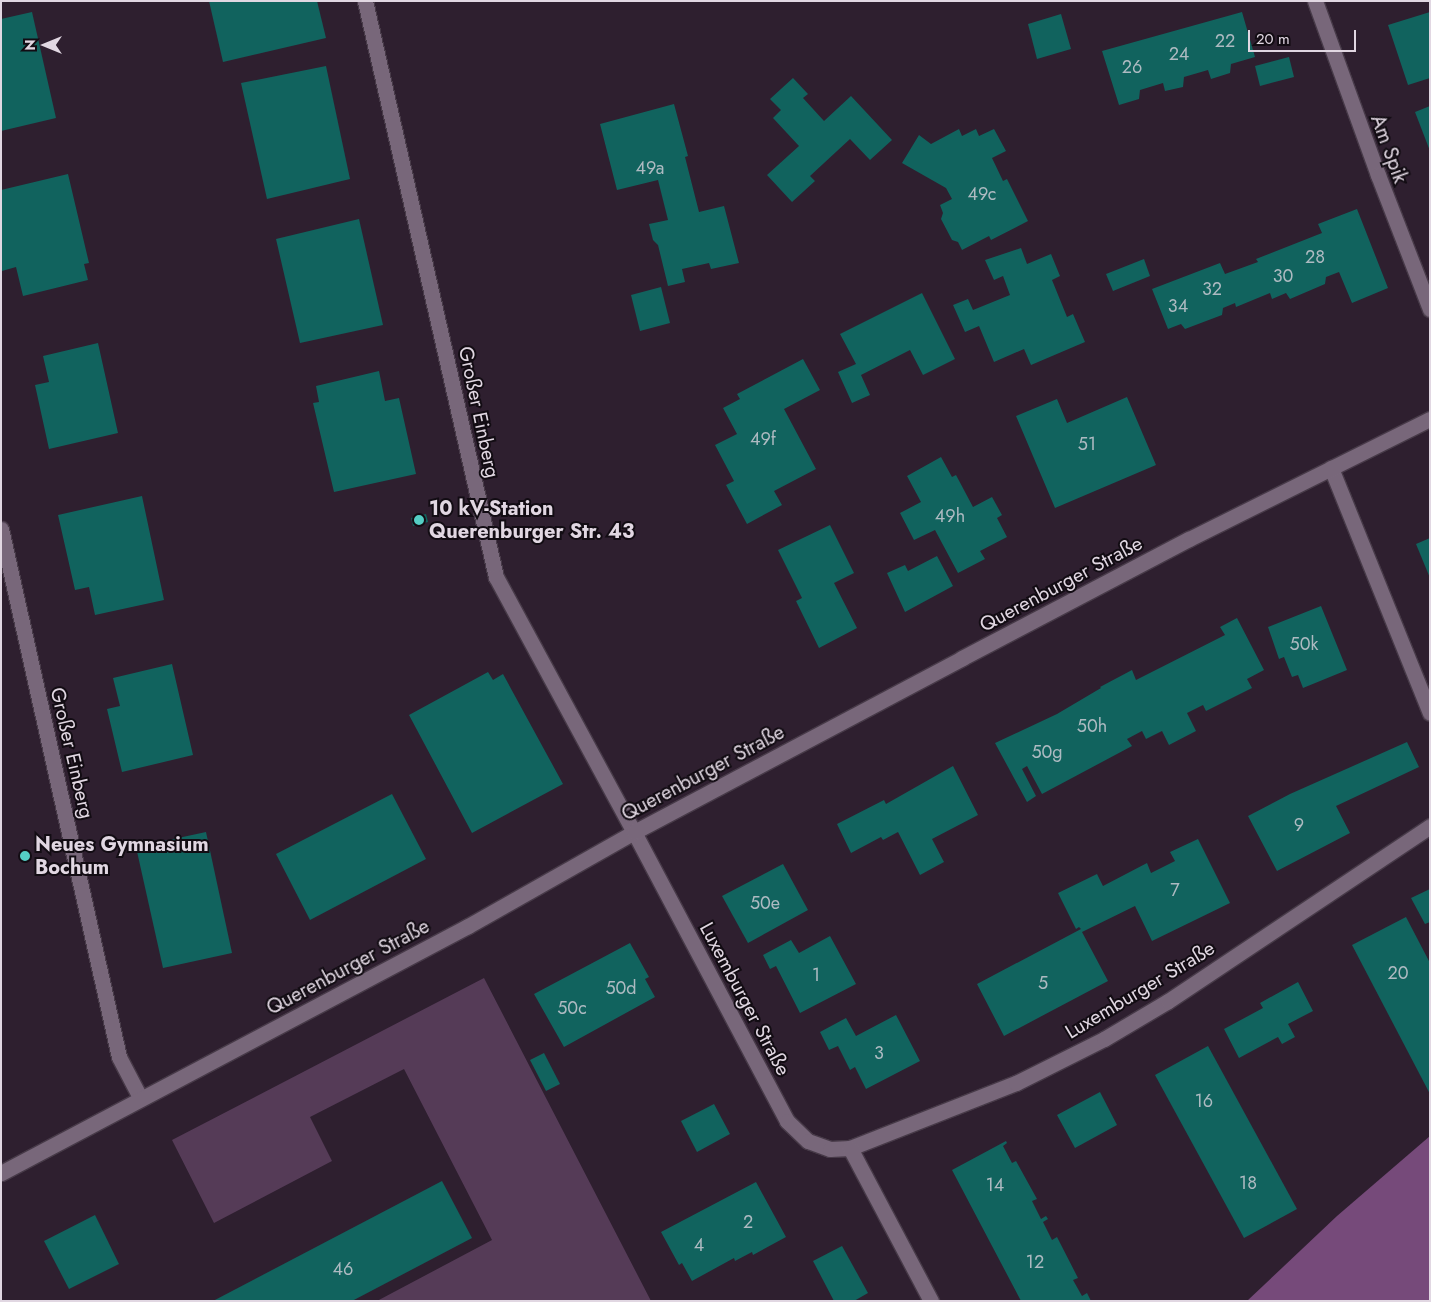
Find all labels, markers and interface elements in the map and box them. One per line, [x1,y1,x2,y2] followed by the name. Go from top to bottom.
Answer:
[20,20,70,70] north arrow
[1251,20,1358,52] scale bar
[1256,28,1290,50] text: 20 m
[1215,30,1235,52] house number: 22
[20,39,40,51] text: N
[1169,43,1189,65] house number: 24
[1122,56,1142,78] house number: 26
[1366,111,1412,187] street label: Am Spik
[636,157,664,179] house number: 49a
[968,183,996,205] house number: 49c
[1305,246,1325,268] house number: 28
[1273,265,1293,287] house number: 30
[1202,278,1222,300] house number: 32
[1168,295,1188,317] house number: 34
[453,344,505,480] street label: Großer Einberg
[750,428,776,450] house number: 49f
[1078,433,1096,455] house number: 51
[429,496,634,543] place label: 10 kV-Station Querenburger Str. 43
[935,505,965,527] house number: 49h
[413,514,425,526] marker: 10 kV-Station Querenburger Str. 43
[976,531,1146,637] street label: Querenburger Straße
[1290,633,1318,655] house number: 50k
[45,685,99,821] street label: Großer Einberg
[1077,715,1107,737] house number: 50h
[618,720,788,826] street label: Querenburger Straße
[1031,741,1063,763] house number: 50g
[1294,814,1304,836] house number: 9
[35,832,209,879] place label: Neues Gymnasium Bochum
[19,850,31,862] marker: Neues Gymnasium Bochum
[1170,879,1180,901] house number: 7
[750,892,780,914] house number: 50e
[263,914,433,1020] street label: Querenburger Straße
[695,918,795,1080] street label: Luxemburger Straße
[1061,936,1219,1044] street label: Luxemburger Straße
[1387,962,1409,984] house number: 20
[812,964,820,986] house number: 1
[1038,972,1048,994] house number: 5
[605,977,637,999] house number: 50d
[557,997,587,1019] house number: 50c
[874,1042,884,1064] house number: 3
[1195,1090,1213,1112] house number: 16
[1239,1172,1257,1194] house number: 18
[986,1174,1004,1196] house number: 14
[743,1211,753,1233] house number: 2
[694,1234,704,1256] house number: 4
[1026,1251,1044,1273] house number: 12
[333,1258,353,1280] house number: 46

